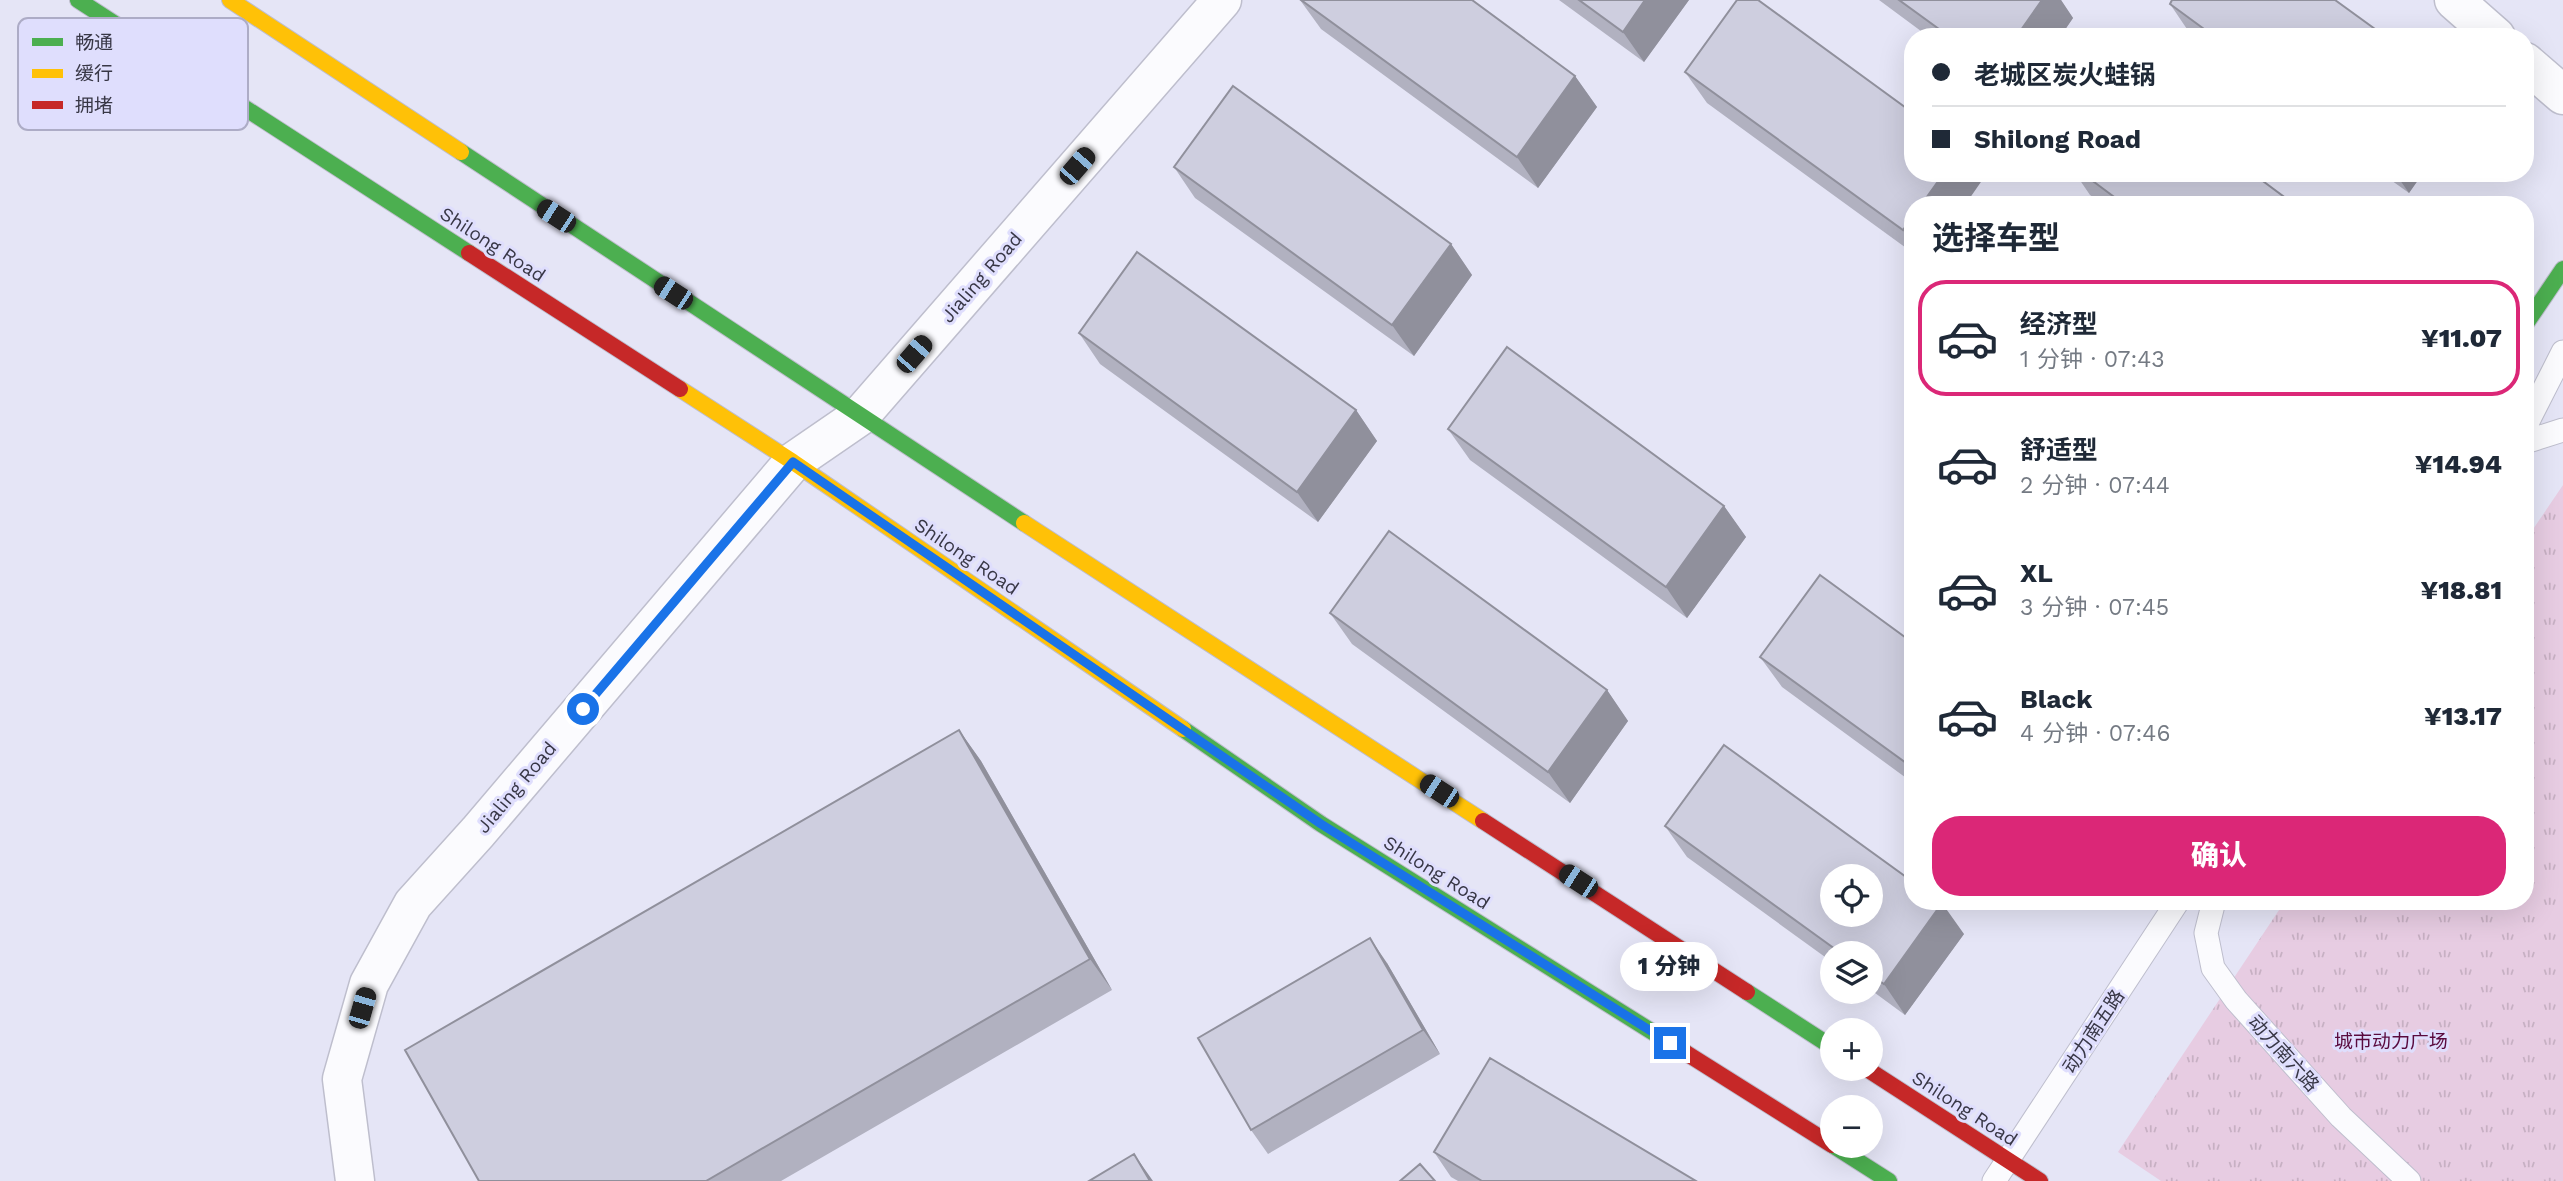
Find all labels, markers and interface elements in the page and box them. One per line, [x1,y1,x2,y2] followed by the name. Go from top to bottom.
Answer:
[18,18,248,130] legend
[75,31,113,54] text: 畅通
[1974,60,2156,90] text: 老城区炭火蛙锅
[75,62,113,85] text: 缓行
[75,94,113,117] text: 拥堵
[1974,124,2141,154] text: Shilong Road
[1056,143,1099,189] car
[533,196,580,236] car
[436,202,550,287] street label: Shilong Road
[1932,219,2060,257] text: 选择车型
[936,227,1027,327] street label: Jialing Road
[650,273,697,313] car
[1936,307,1999,370] icon: car
[2020,309,2098,339] text: 经济型
[2421,323,2502,353] text: ¥11.07
[893,331,936,377] car
[2020,346,2165,373] text: 1 分钟 · 07:43
[1936,433,1999,496] icon: car
[2020,435,2098,465] text: 舒适型
[2415,449,2502,479] text: ¥14.94
[2020,472,2170,499] text: 2 分钟 · 07:44
[910,513,1023,600] street label: Shilong Road
[2020,558,2053,588] text: XL
[1936,559,1999,622] icon: car
[2420,575,2502,605] text: ¥18.81
[2020,594,2169,621] text: 3 分钟 · 07:45
[2020,684,2092,714] text: Black
[1936,685,1999,748] icon: car
[567,693,599,725] route start
[2424,701,2502,731] text: ¥13.17
[2020,720,2170,747] text: 4 分钟 · 07:46
[472,737,561,838] street label: Jialing Road
[1416,771,1463,811] car
[1932,816,2506,896] button: 确认
[1379,831,1494,914] street label: Shilong Road
[1555,861,1602,901] car
[1820,864,1883,1158] map controls
[1820,864,1883,927] button: locate
[1820,941,1883,1004] button: layers
[1621,942,1719,990] callout: 1 分钟
[1638,953,1700,980] text: 1 分钟
[347,985,378,1031] car
[2058,985,2129,1077] street label: 动力南五路
[2243,1010,2324,1096] street label: 动力南六路
[1820,1018,1883,1081] button: +
[1654,1027,1686,1059] route end
[2334,1030,2448,1053] park label: 城市动力广场
[1908,1066,2022,1151] street label: Shilong Road
[1820,1095,1883,1158] button: −

